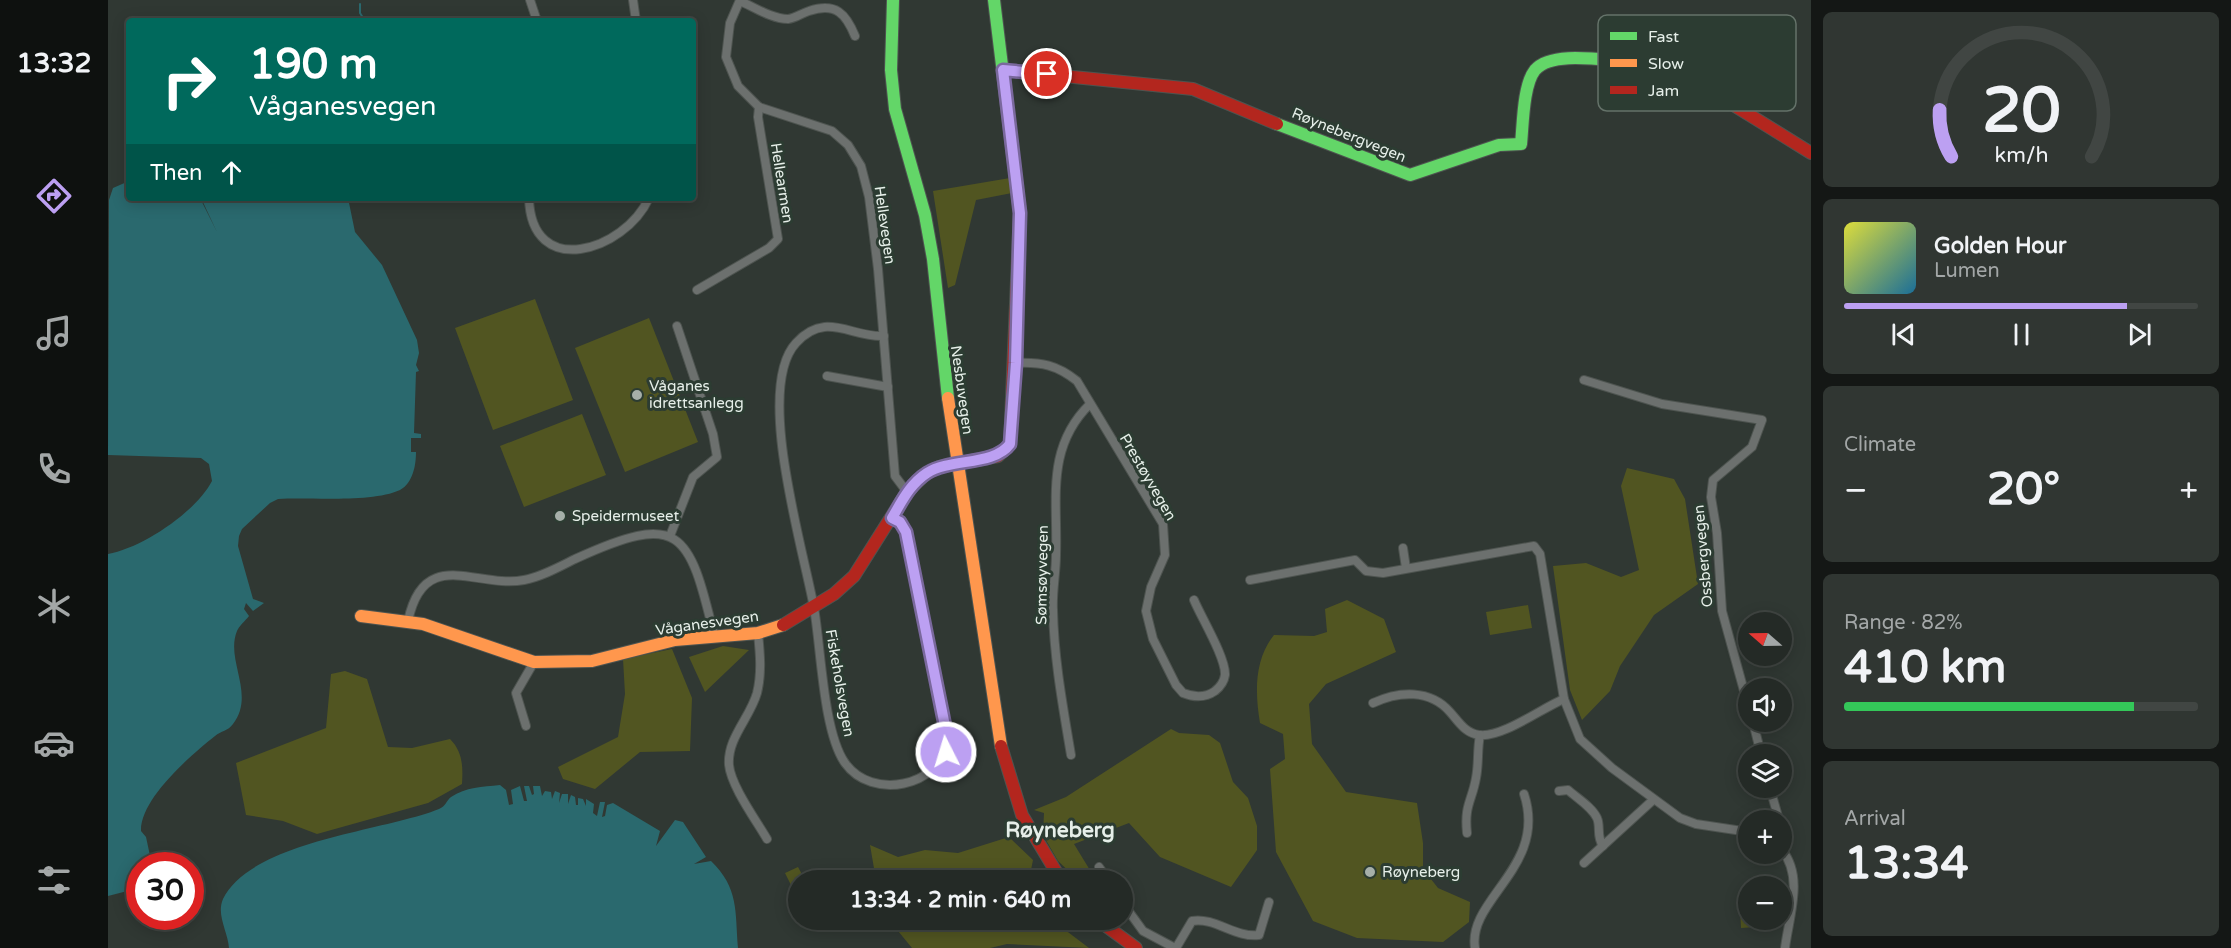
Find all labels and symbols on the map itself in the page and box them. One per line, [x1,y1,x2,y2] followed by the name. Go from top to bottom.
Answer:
[1598,15,1796,111] legend
[1648,27,1679,47] text: Fast
[1021,48,1072,99] pin
[1648,54,1684,74] text: Slow
[1648,81,1679,101] text: Jam
[1289,104,1409,166] street label: Røynebergvegen
[767,142,797,224] street label: Hellearmen
[871,185,899,265] street label: Hellevegen
[947,344,977,436] street label: Nesbuvegen
[649,377,744,412] place label: Våganes idrettsanlegg
[630,388,644,402] marker: Våganes idrettsanlegg
[1116,430,1180,524] street label: Prestøyvegen
[1690,504,1716,608] street label: Ossbergvegen
[572,507,680,525] place label: Speidermuseet
[553,509,567,523] marker: Speidermuseet
[1032,525,1052,625] street label: Sømsøyvegen
[654,607,760,639] street label: Våganesvegen
[1738,612,1792,666] north arrow
[822,628,858,738] street label: Fiskeholsvegen
[914,720,978,784] position arrow
[1005,818,1115,843] district label: Røyneberg
[126,852,204,930] speed limit sign: 30
[1382,863,1460,881] place label: Røyneberg
[1363,865,1377,879] marker: Røyneberg

